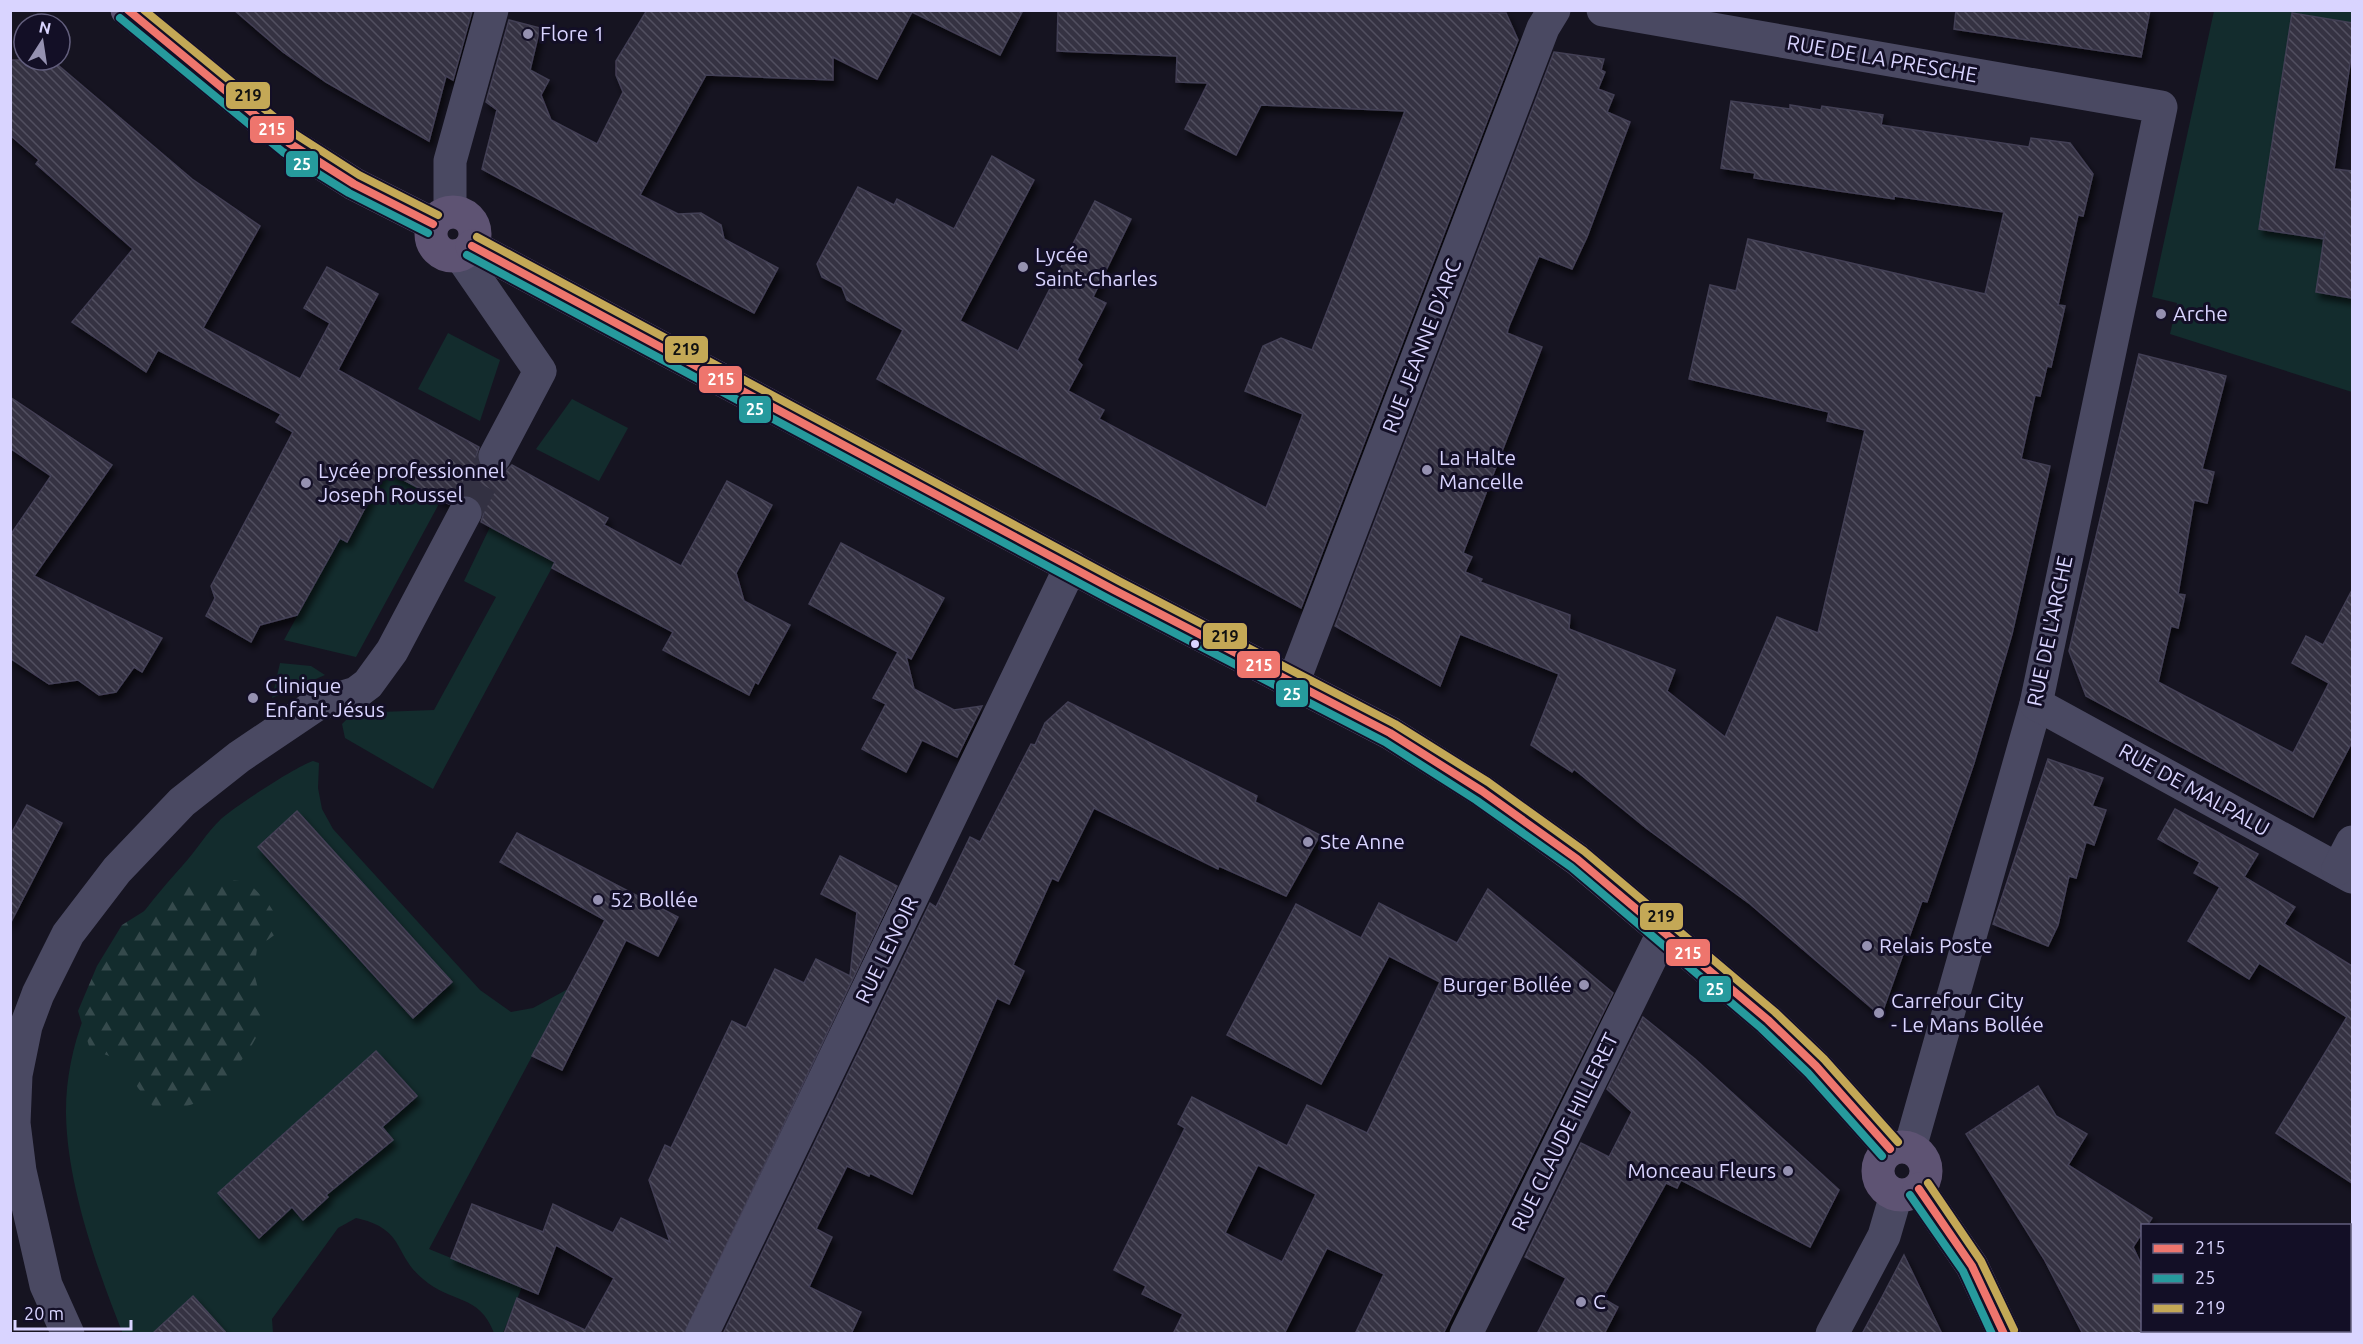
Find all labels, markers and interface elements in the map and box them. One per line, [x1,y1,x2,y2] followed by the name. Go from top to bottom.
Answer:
[12,12,72,72] north arrow
[37,17,53,37] text: N
[540,21,605,45] place label: Flore 1
[521,27,535,41] marker: Flore 1
[1785,29,1979,87] street label: RUE DE LA PRESCHE
[225,81,271,110] line badge: 219
[234,86,262,104] text: 219
[249,115,295,144] line badge: 215
[258,120,286,138] text: 215
[285,150,319,178] line badge: 25
[293,155,311,173] text: 25
[1035,242,1158,290] place label: Lycée Saint-Charles
[1377,255,1465,436] street label: RUE JEANNE D'ARC
[1016,260,1030,274] marker: Lycée Saint-Charles
[2173,301,2228,325] place label: Arche
[2154,307,2168,321] marker: Arche
[664,335,709,364] line badge: 219
[672,340,700,358] text: 219
[698,365,743,394] line badge: 215
[707,370,735,388] text: 215
[738,395,772,424] line badge: 25
[746,400,764,418] text: 25
[1439,445,1524,493] place label: La Halte Mancelle
[318,458,505,506] place label: Lycée professionnel Joseph Roussel
[1420,463,1434,477] marker: La Halte Mancelle
[299,476,313,490] marker: Lycée professionnel Joseph Roussel
[2021,553,2077,708] street label: RUE DE L'ARCHE
[1202,622,1248,650] line badge: 219
[1211,627,1239,645] text: 219
[1189,638,1201,650] unlabelled marker
[1236,650,1281,679] line badge: 215
[1245,656,1273,674] text: 215
[265,673,385,721] place label: Clinique Enfant Jésus
[1275,679,1309,708] line badge: 25
[1283,685,1301,703] text: 25
[246,691,260,705] marker: Clinique Enfant Jésus
[2115,738,2274,840] street label: RUE DE MALPALU
[1320,829,1405,853] place label: Ste Anne
[1301,835,1315,849] marker: Ste Anne
[610,887,698,911] place label: 52 Bollée
[850,892,922,1007] street label: RUE LENOIR
[591,893,605,907] marker: 52 Bollée
[1639,902,1684,931] line badge: 219
[1647,907,1675,925] text: 219
[1879,933,1993,957] place label: Relais Poste
[1665,938,1711,967] line badge: 215
[1860,939,1874,953] marker: Relais Poste
[1674,944,1702,962] text: 215
[1442,972,1572,996] place label: Burger Bollée
[1698,975,1732,1003] line badge: 25
[1577,978,1591,992] marker: Burger Bollée
[1706,980,1724,998] text: 25
[1891,988,2044,1036] place label: Carrefour City - Le Mans Bollée
[1872,1006,1886,1020] marker: Carrefour City - Le Mans Bollée
[1506,1028,1623,1234] street label: RUE CLAUDE HILLERET
[1627,1158,1776,1182] place label: Monceau Fleurs
[1781,1164,1795,1178] marker: Monceau Fleurs
[2141,1224,2351,1332] legend
[2195,1237,2225,1257] text: 215
[2195,1267,2215,1287] text: 25
[1593,1289,1606,1313] place label: C
[15,1293,130,1331] scale bar
[1574,1295,1588,1309] marker: C
[2195,1297,2225,1317] text: 219
[24,1303,64,1323] text: 20 m

